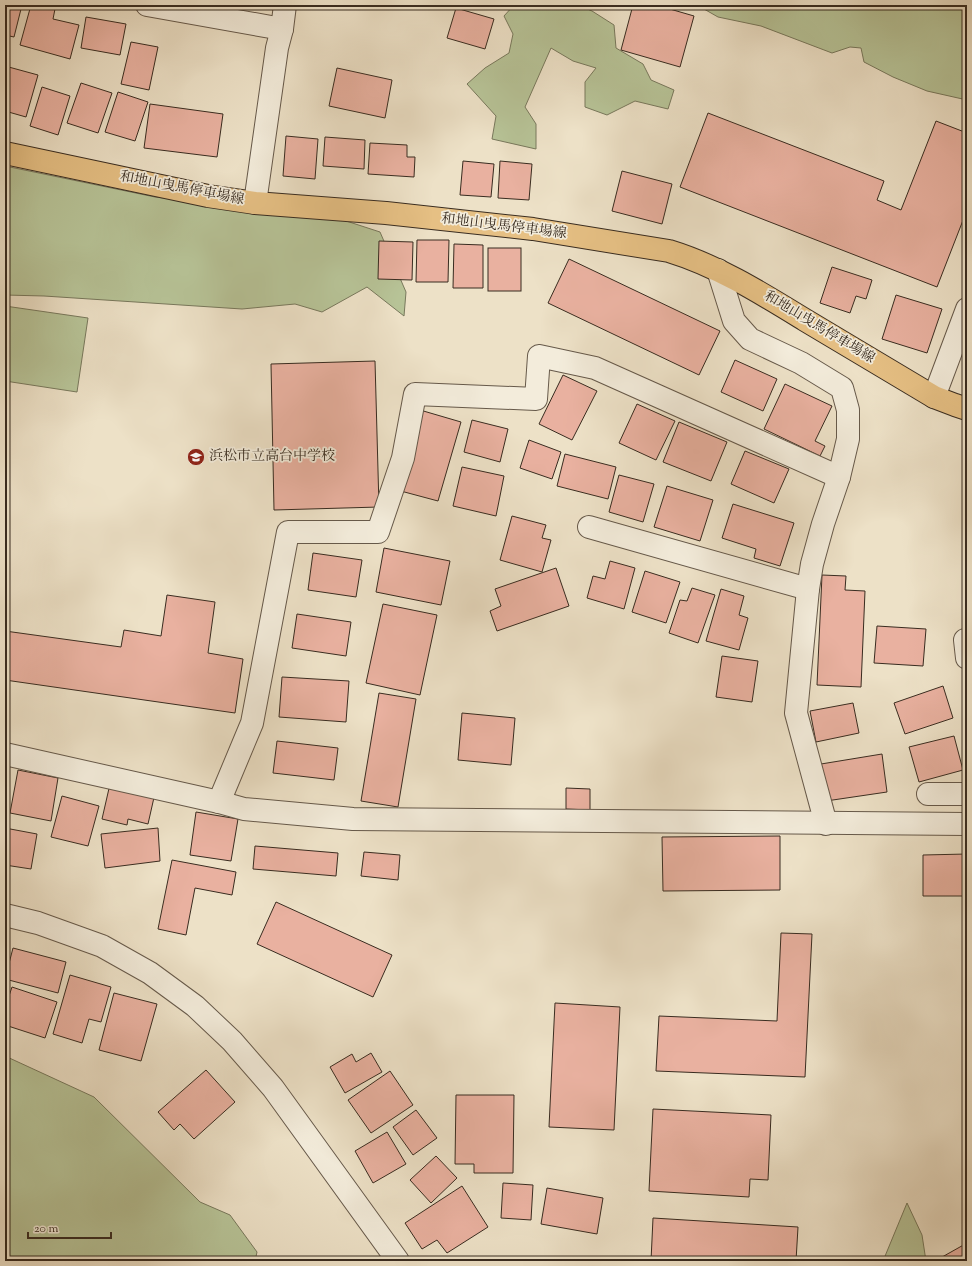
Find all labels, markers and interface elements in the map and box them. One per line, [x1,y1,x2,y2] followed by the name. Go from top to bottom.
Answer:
[118,167,246,211] street label: 和地山曳馬停車場線
[440,209,568,245] street label: 和地山曳馬停車場線
[760,287,878,369] street label: 和地山曳馬停車場線
[186,447,206,467] school or university icon: 浜松市立高台中学校
[209,447,335,467] place label: 浜松市立高台中学校
[28,1214,111,1240] scale bar
[34,1220,59,1238] text: 20 m

